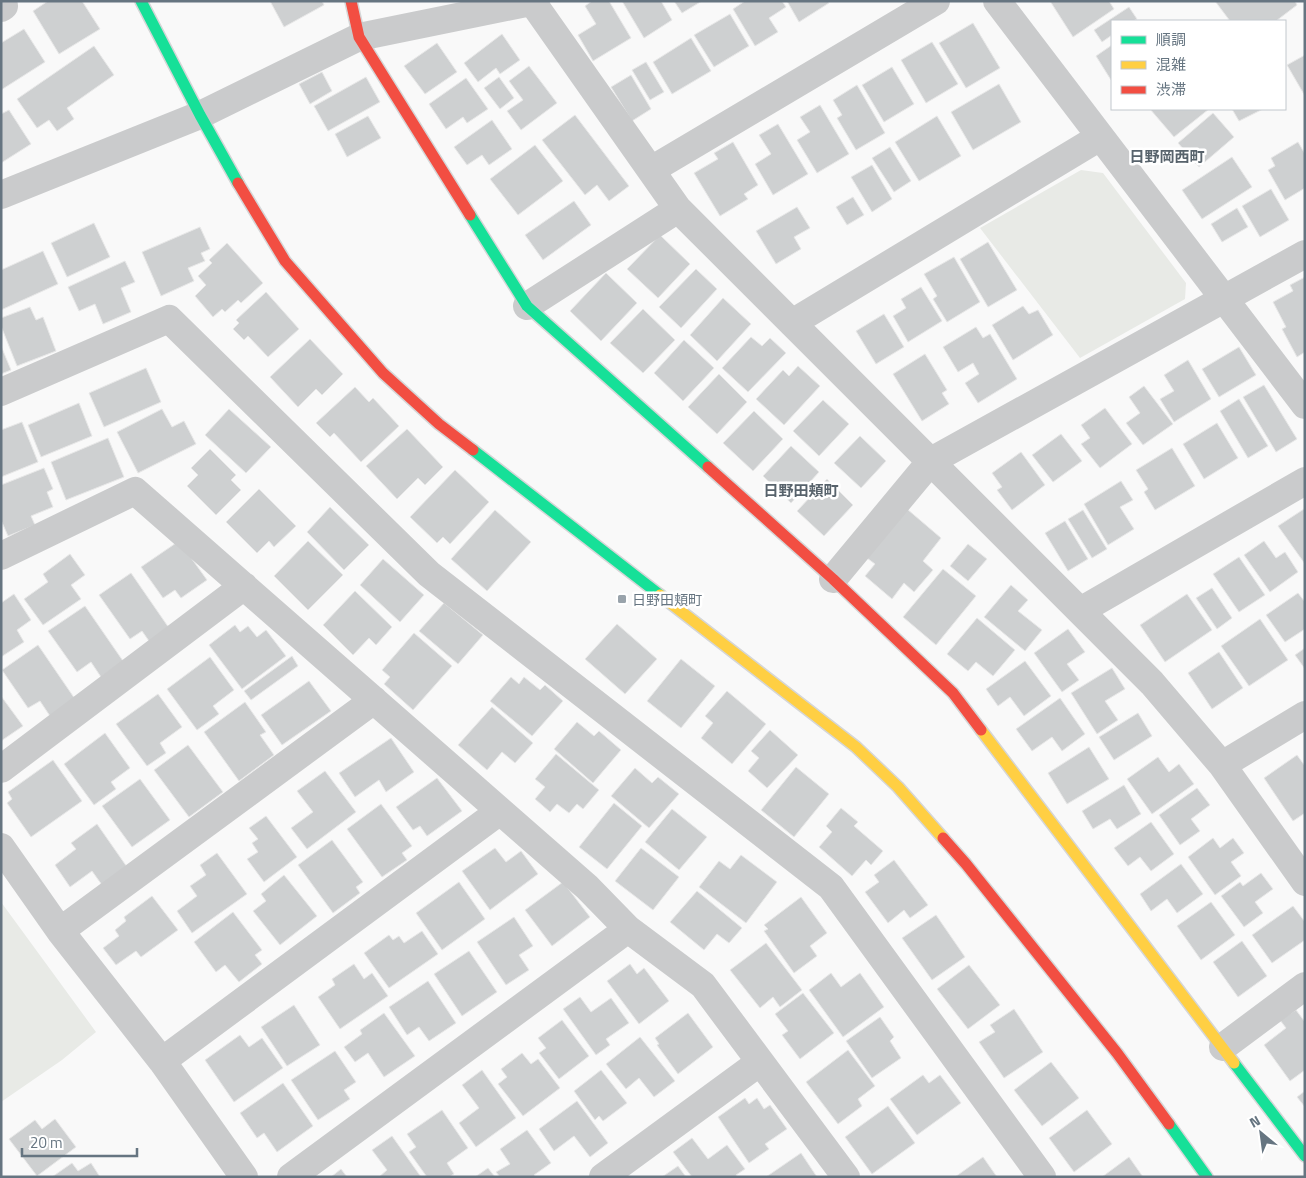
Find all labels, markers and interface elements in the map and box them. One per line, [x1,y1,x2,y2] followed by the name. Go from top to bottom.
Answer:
[1111,20,1286,110] legend
[1156,28,1186,51] text: 順調
[1156,53,1186,76] text: 混雑
[1156,78,1186,101] text: 渋滞
[1129,145,1205,168] district label: 日野岡西町
[763,479,839,502] district label: 日野田頬町
[632,589,702,610] place label: 日野田頬町
[616,593,628,605] marker: 日野田頬町
[1236,1108,1286,1158] north arrow
[1245,1110,1264,1133] text: N
[22,1126,138,1158] scale bar
[30,1131,63,1154] text: 20 m

